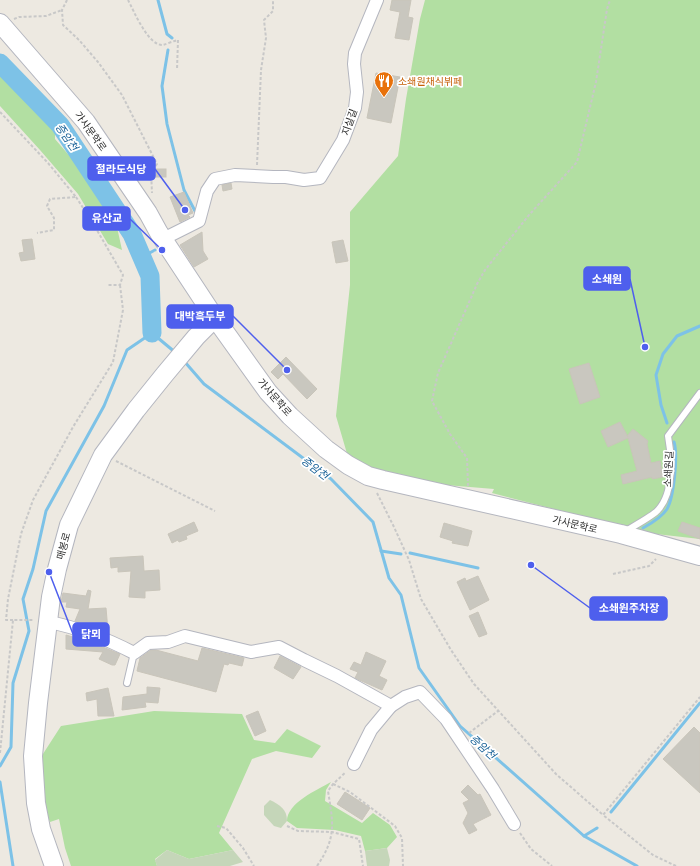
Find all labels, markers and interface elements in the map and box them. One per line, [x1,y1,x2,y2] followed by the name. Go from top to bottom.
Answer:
[373,70,395,98] restaurant icon: 소쇄원채식뷔페
[398,76,462,89] place label: 소쇄원채식뷔페
[340,107,361,138] street label: 지실길
[71,109,109,154] street label: 가사문학로
[52,121,82,156] water label: 증암천
[88,157,155,180] callout: 절라도식당
[96,163,146,177] text: 절라도식당
[83,207,130,230] callout: 유산교
[92,212,122,226] text: 유산교
[584,267,630,290] callout: 소쇄원
[592,273,622,287] text: 소쇄원
[167,305,233,328] callout: 대박흑두부
[175,310,225,324] text: 대박흑두부
[254,376,294,420] street label: 가사문학로
[662,450,677,488] street label: 소쇄원길
[298,454,332,485] water label: 증암천
[551,514,599,537] street label: 가사문학로
[55,531,74,561] street label: 매봉로
[590,597,667,620] callout: 소쇄원주차장
[599,602,659,616] text: 소쇄원주차장
[73,623,109,646] callout: 닭뫼
[81,628,101,642] text: 닭뫼
[466,732,500,764] water label: 증암천

